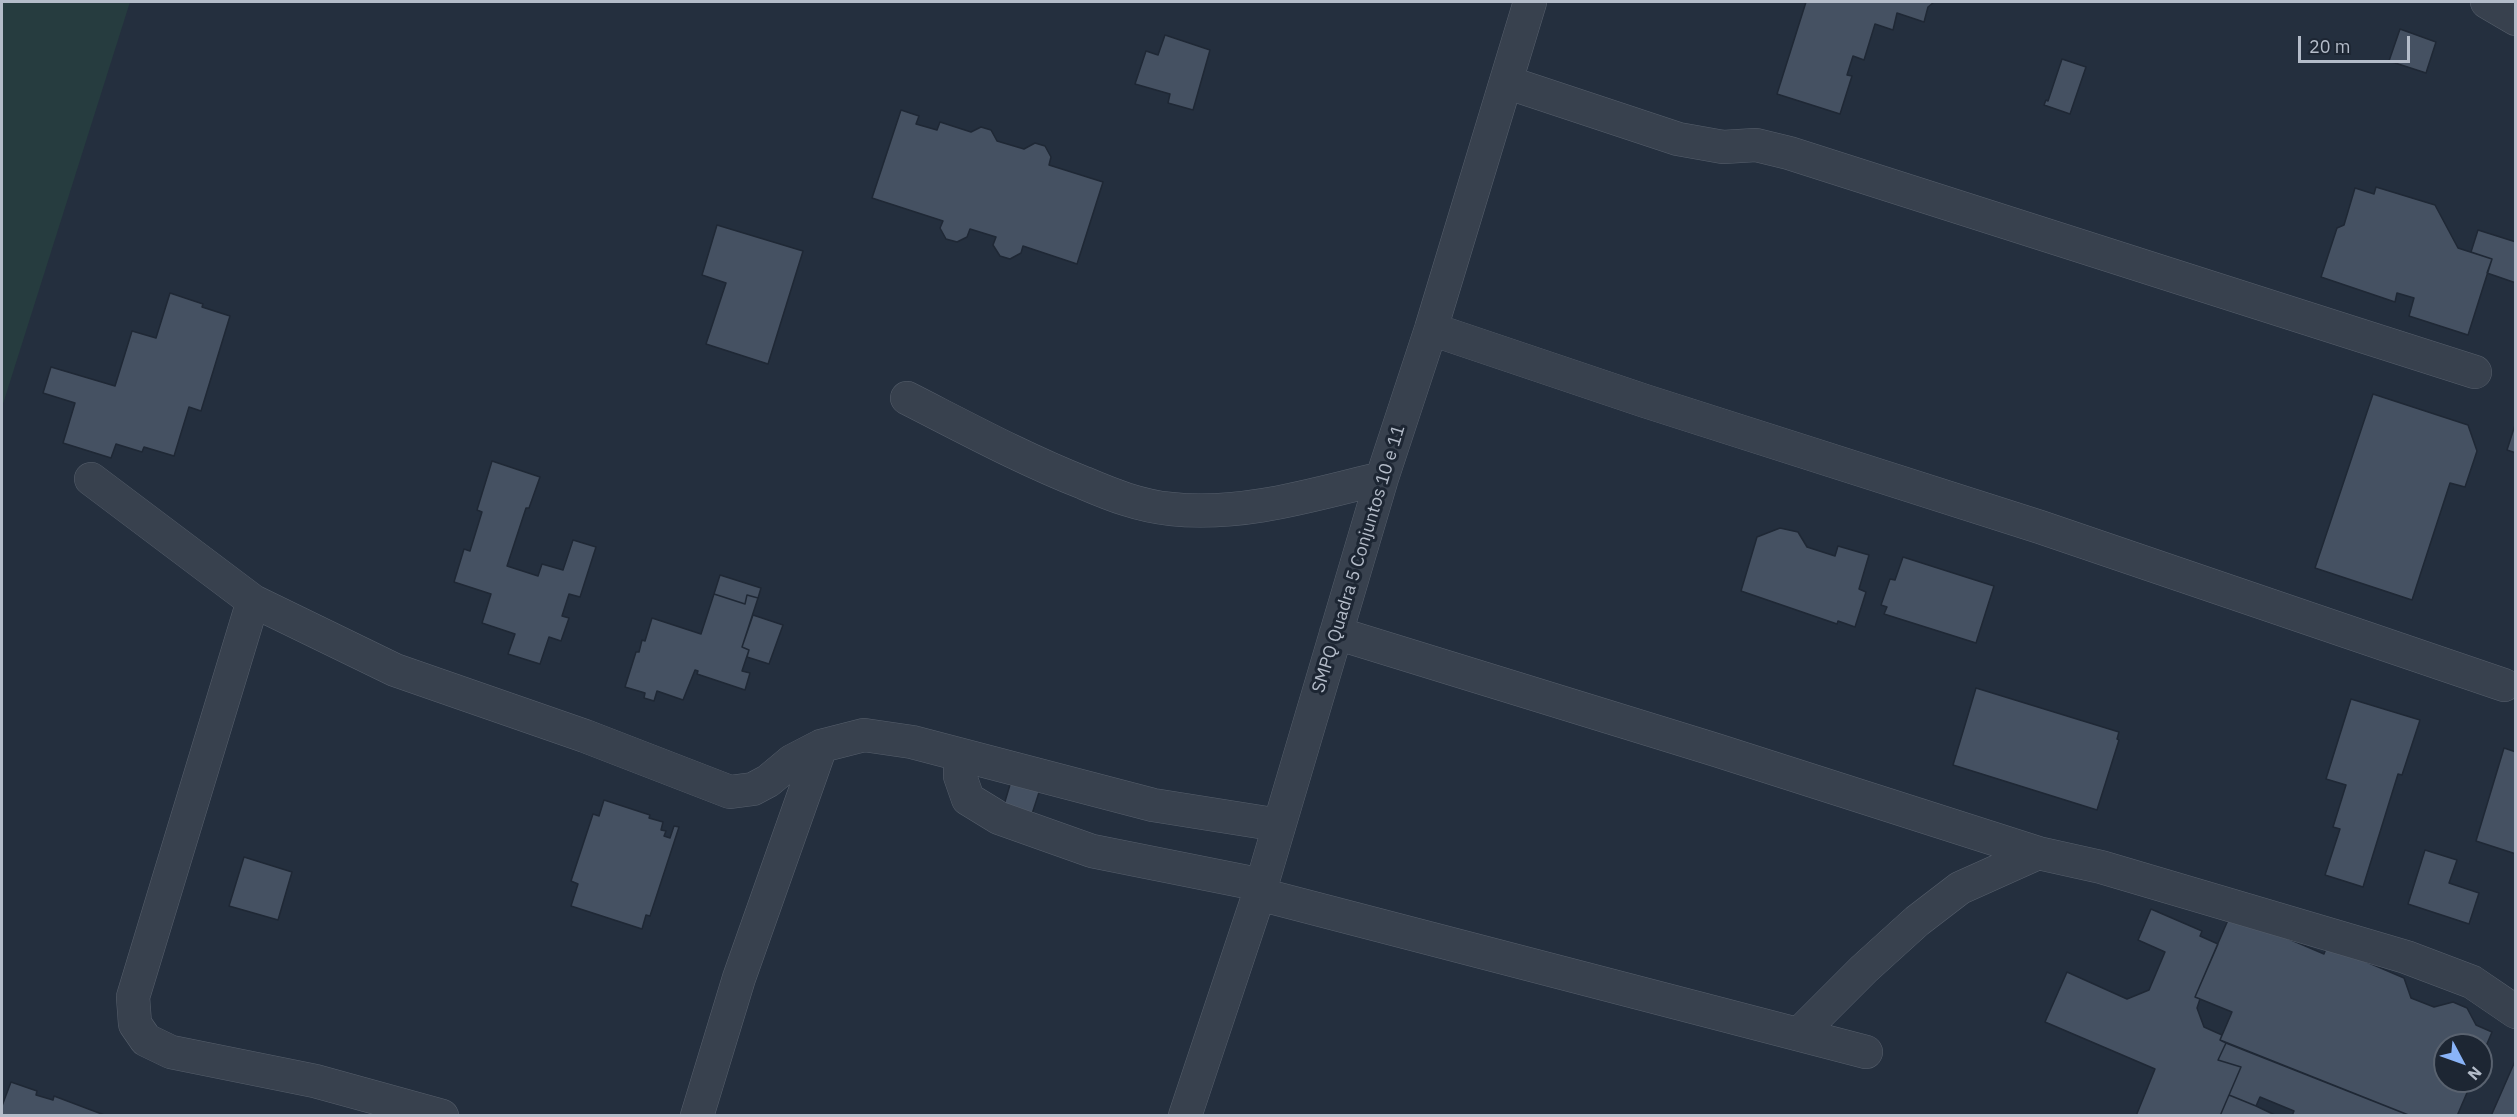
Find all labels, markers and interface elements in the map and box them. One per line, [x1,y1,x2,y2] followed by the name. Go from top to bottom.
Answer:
[2301,24,2414,62] scale bar
[2309,35,2351,58] text: 20 m
[1308,423,1410,695] street label: SMPQ Quadra 5 Conjuntos 10 e 11
[2433,1033,2493,1093] north arrow
[2464,1063,2486,1084] text: N

